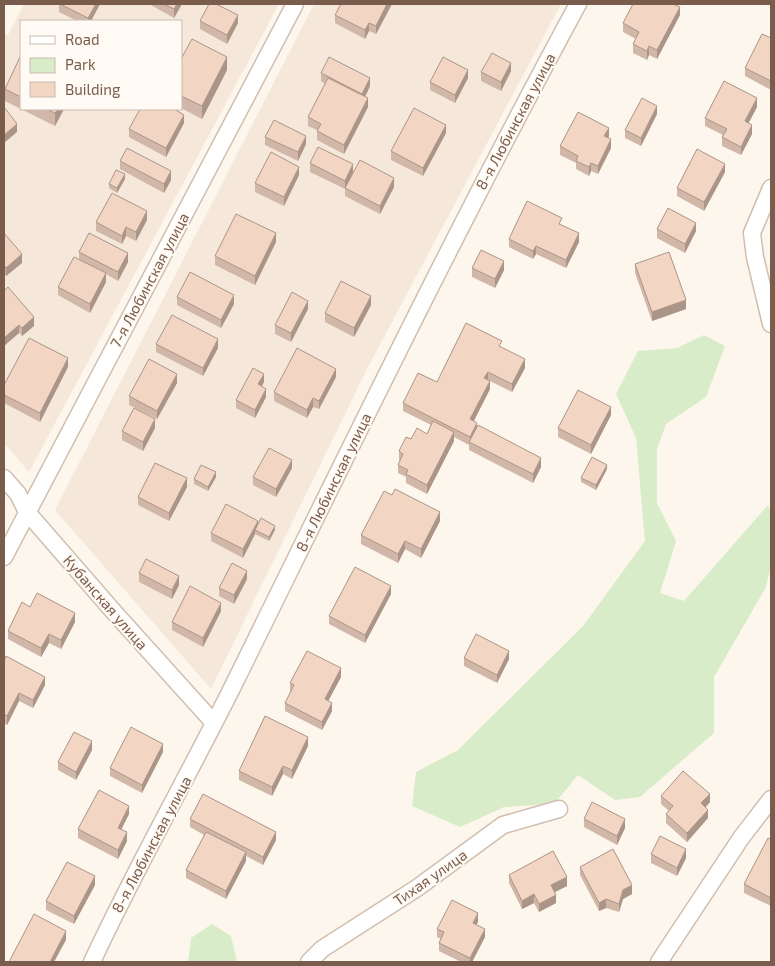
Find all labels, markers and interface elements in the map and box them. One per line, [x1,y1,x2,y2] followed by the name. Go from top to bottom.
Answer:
[20,20,182,110] legend
[65,30,100,48] text: Road
[471,50,560,193] street label: 8-я Любинская улица
[65,55,96,73] text: Park
[65,80,121,98] text: Building
[106,209,193,351] street label: 7-я Любинская улица
[292,410,375,555] street label: 8-я Любинская улица
[59,551,152,654] street label: Кубанская улица
[107,773,196,916] street label: 8-я Любинская улица
[390,845,471,910] street label: Тихая улица

